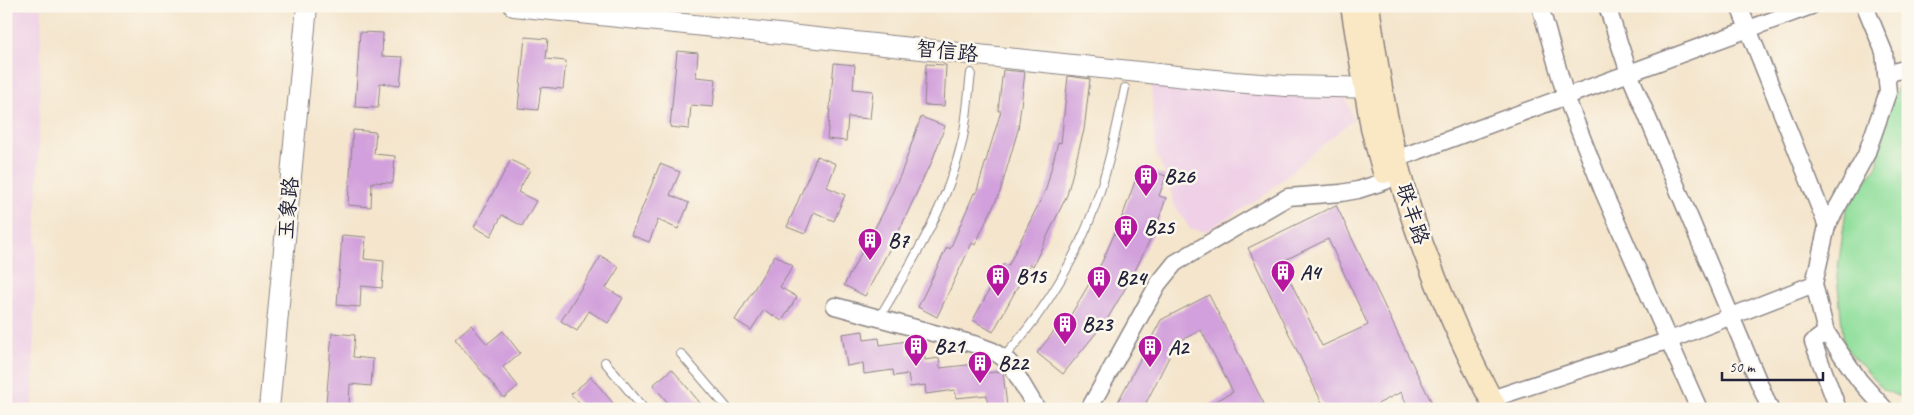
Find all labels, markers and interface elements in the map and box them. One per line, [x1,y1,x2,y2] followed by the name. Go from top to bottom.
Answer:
[914,35,980,67] street label: 智信路
[1133,163,1159,197] building icon: B26
[1164,163,1196,189] place label: B26
[272,175,304,241] street label: 玉象路
[1391,180,1435,248] street label: 联丰路
[1113,214,1139,248] building icon: B25
[1144,214,1175,240] place label: B25
[857,227,883,261] building icon: B7
[888,227,911,253] place label: B7
[1270,259,1296,293] building icon: A4
[1300,259,1323,285] place label: A4
[985,263,1011,297] building icon: B15
[1016,263,1047,289] place label: B15
[1086,265,1112,299] building icon: B24
[1116,265,1148,291] place label: B24
[1052,311,1078,345] building icon: B23
[1082,311,1114,337] place label: B23
[903,333,929,367] building icon: B21
[934,333,966,359] place label: B21
[1137,334,1163,368] building icon: A2
[1168,334,1191,360] place label: A2
[967,350,993,384] building icon: B22
[998,350,1030,376] place label: B22
[1722,350,1823,382] scale bar
[1729,358,1756,377] text: 50 m

